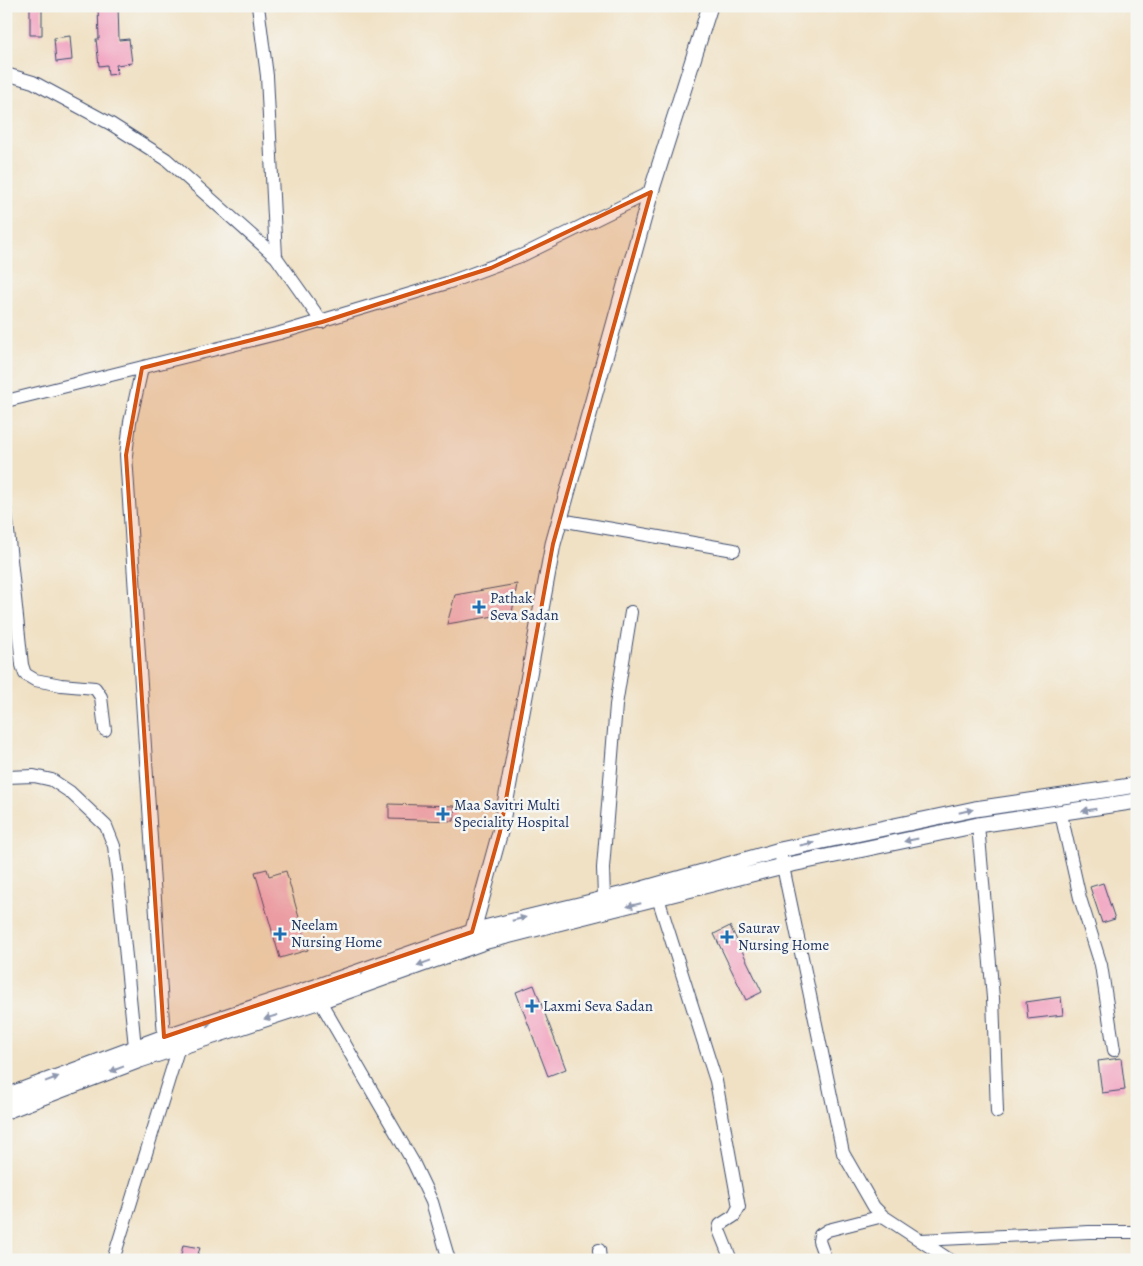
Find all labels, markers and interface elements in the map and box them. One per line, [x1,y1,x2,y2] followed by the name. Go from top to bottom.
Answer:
[490,588,559,625] place label: Pathak Seva Sadan
[472,600,486,614] marker: Pathak Seva Sadan
[454,795,569,832] place label: Maa Savitri Multi Speciality Hospital
[1080,806,1096,814] one-way arrow
[436,807,450,821] marker: Maa Savitri Multi Speciality Hospital
[959,807,974,815] one-way arrow
[904,836,919,844] one-way arrow
[800,840,815,848] one-way arrow
[626,901,641,909] one-way arrow
[291,915,383,952] place label: Neelam Nursing Home
[512,915,527,923] one-way arrow
[738,918,830,955] place label: Saurav Nursing Home
[273,927,287,941] marker: Neelam Nursing Home
[720,930,734,944] marker: Saurav Nursing Home
[416,959,431,967] one-way arrow
[351,968,366,975] one-way arrow
[543,996,653,1016] place label: Laxmi Seva Sadan
[525,999,539,1013] marker: Laxmi Seva Sadan
[263,1014,278,1021] one-way arrow
[197,1020,212,1027] one-way arrow
[109,1065,124,1073] one-way arrow
[45,1075,60,1083] one-way arrow

